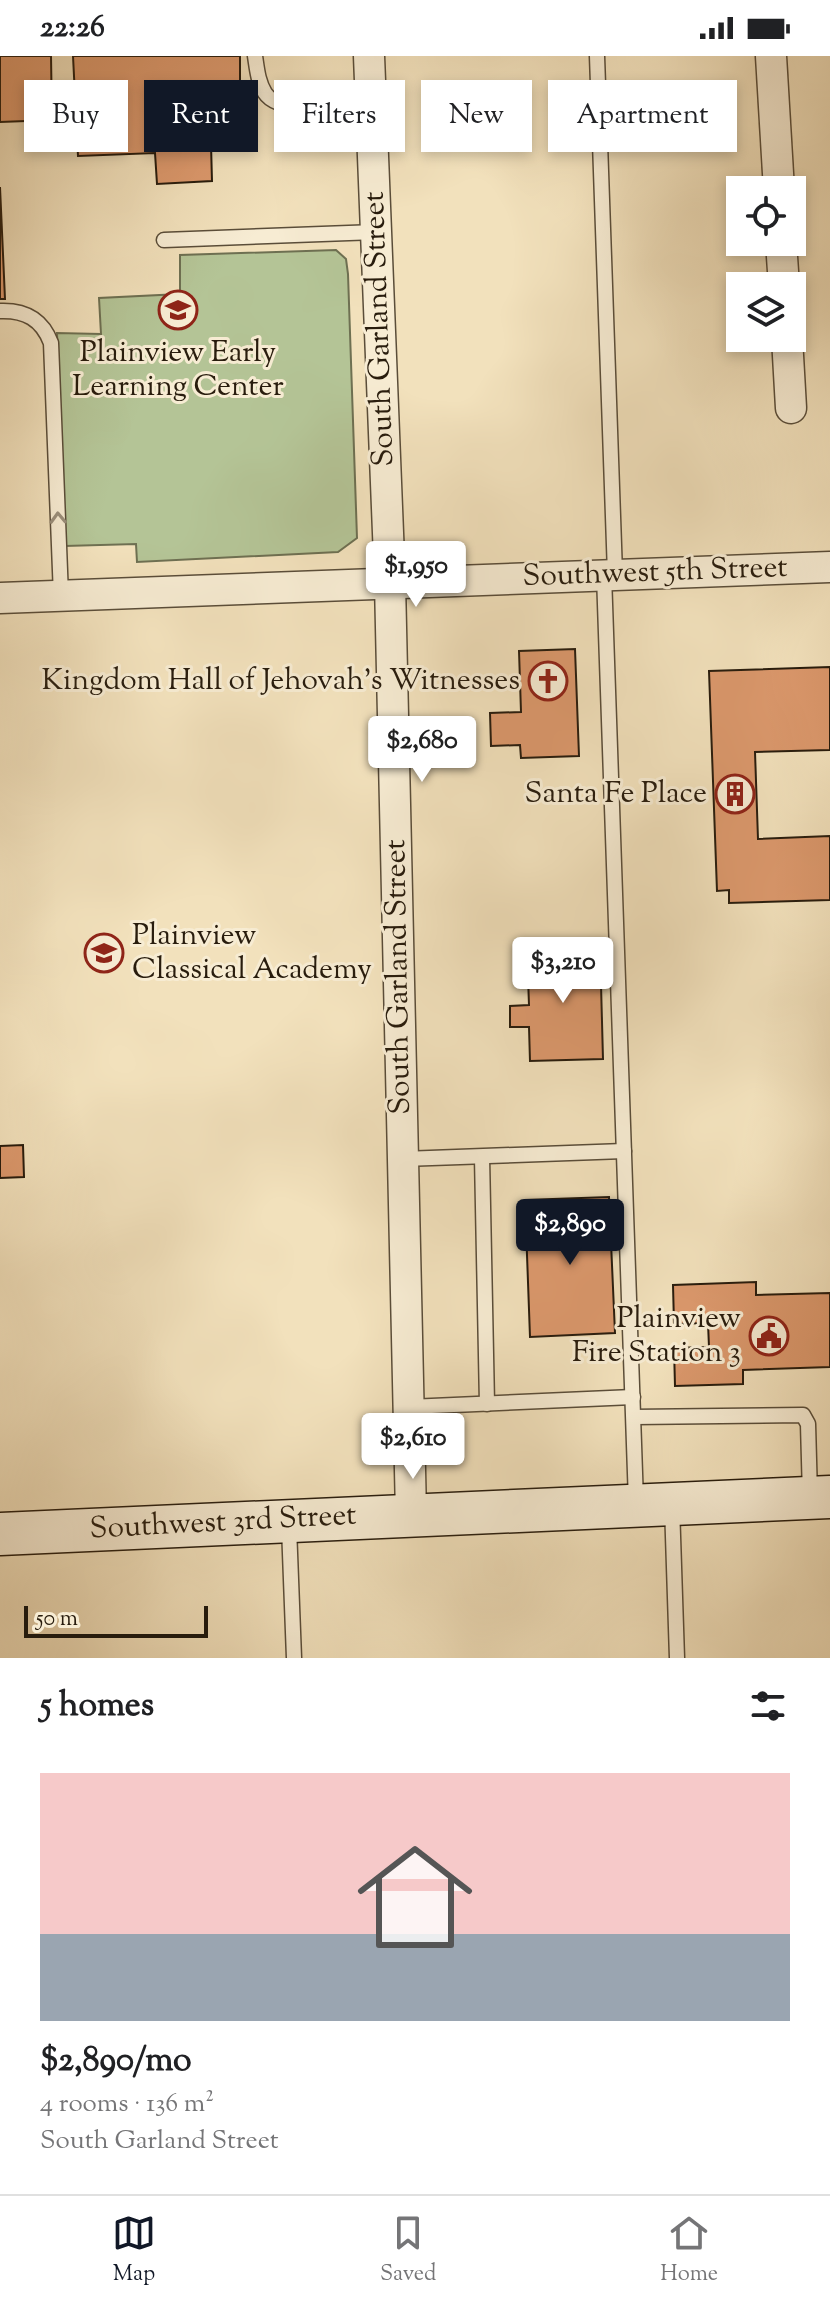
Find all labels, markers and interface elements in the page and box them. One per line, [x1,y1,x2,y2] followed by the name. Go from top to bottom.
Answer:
[40,7,105,50] text: 22:26
[24,80,128,152] chip: Buy
[144,80,258,152] chip: Rent
[274,80,405,152] chip: Filters
[421,80,532,152] chip: New
[548,80,737,152] chip: Apartment
[726,176,806,352] map controls
[726,176,806,256] button: locate
[354,191,406,467] street label: South Garland Street
[726,272,806,352] button: layers
[157,289,199,331] school or university icon: Plainview Early Learning Center
[72,332,284,409] place label: Plainview Early Learning Center
[50,511,67,524] one-way arrow
[351,541,481,609] pin: $1,950
[522,547,788,599] street label: Southwest 5th Street
[384,548,448,585] text: $1,950
[41,660,520,703] place label: Kingdom Hall of Jehovah's Witnesses
[527,660,569,702] church icon: Kingdom Hall of Jehovah's Witnesses
[357,716,487,784] pin: $2,680
[386,723,458,760] text: $2,680
[525,773,707,816] place label: Santa Fe Place
[714,773,756,815] building icon: Santa Fe Place
[375,839,423,1115] street label: South Garland Street
[132,915,372,992] place label: Plainview Classical Academy
[83,932,125,974] school or university icon: Plainview Classical Academy
[498,937,628,1005] pin: $3,210
[530,944,596,981] text: $3,210
[505,1199,635,1267] pin: $2,890
[534,1206,606,1243] text: $2,890
[572,1298,741,1375] place label: Plainview Fire Station 3
[748,1315,790,1357] public building icon: Plainview Fire Station 3
[348,1413,478,1481] pin: $2,610
[379,1420,447,1457] text: $2,610
[89,1495,357,1551] street label: Southwest 3rd Street
[24,1602,208,1638] scale bar
[36,1604,78,1636] text: 50 m
[40,1682,154,1731] text: 5 homes
[746,1684,790,1728] icon: filters
[343,1825,487,1969] icon: home
[40,2037,192,2086] text: $2,890/mo
[40,2086,214,2123] text: 4 rooms · 136 m²
[40,2123,279,2160] text: South Garland Street
[112,2211,156,2291] tab: Map
[380,2211,436,2291] tab: Saved
[660,2211,718,2291] tab: Home

